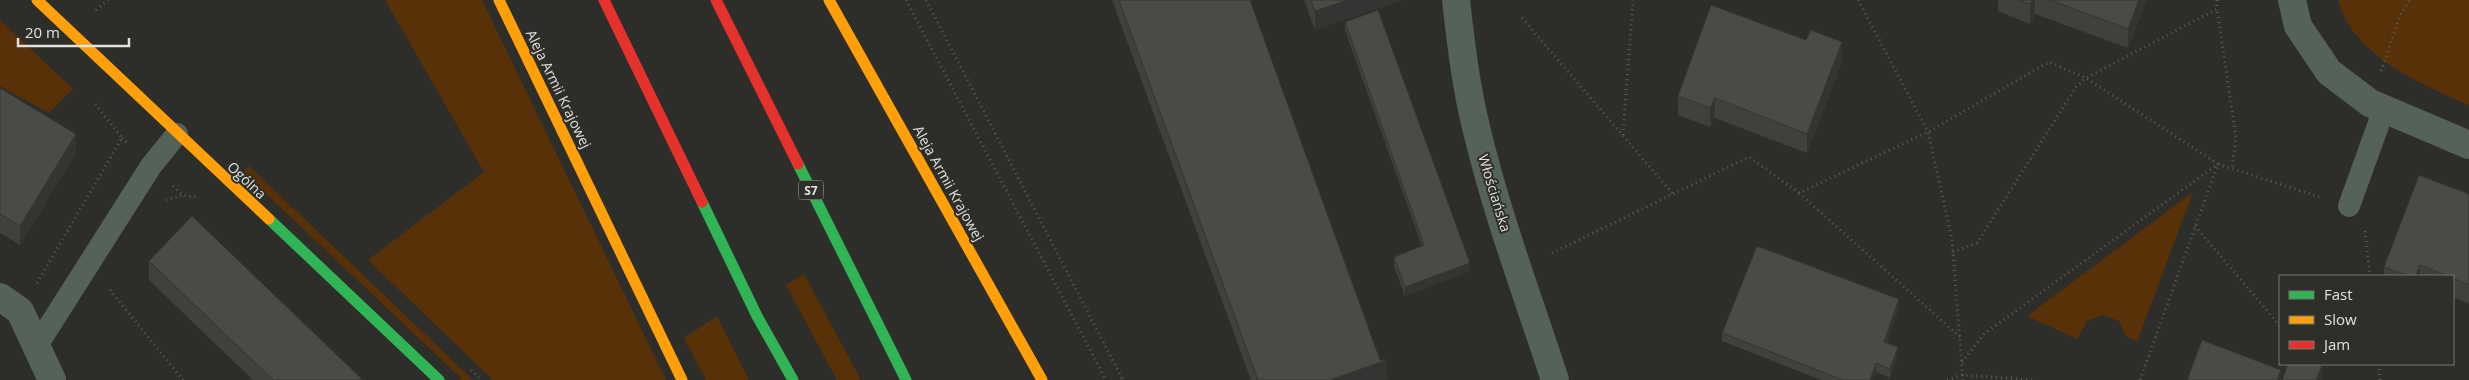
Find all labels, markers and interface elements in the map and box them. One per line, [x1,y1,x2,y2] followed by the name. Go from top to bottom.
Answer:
[18,15,129,47] scale bar
[25,22,60,42] text: 20 m
[522,27,596,151] street label: Aleja Armii Krajowej
[909,122,989,244] street label: Aleja Armii Krajowej
[1474,152,1516,234] street label: Włościańska
[223,157,271,203] street label: Ogólna
[798,180,824,200] road number: S7
[2279,275,2454,365] legend
[2324,284,2353,304] text: Fast
[2324,309,2357,329] text: Slow
[2322,334,2350,354] text: Jam

